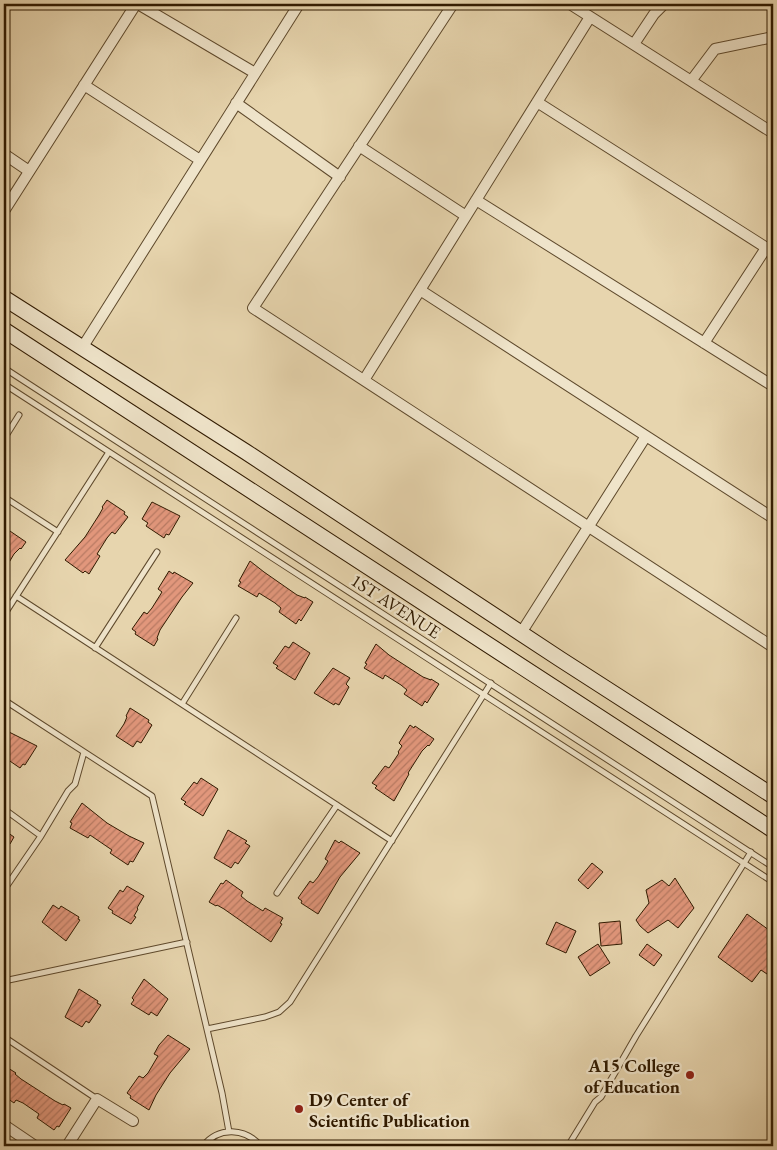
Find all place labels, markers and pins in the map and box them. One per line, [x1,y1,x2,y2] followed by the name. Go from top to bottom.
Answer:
[584,1054,680,1098] place label: A15 College of Education
[684,1069,696,1081] marker: A15 College of Education
[309,1088,470,1132] place label: D9 Center of Scientific Publication
[293,1103,305,1115] marker: D9 Center of Scientific Publication

